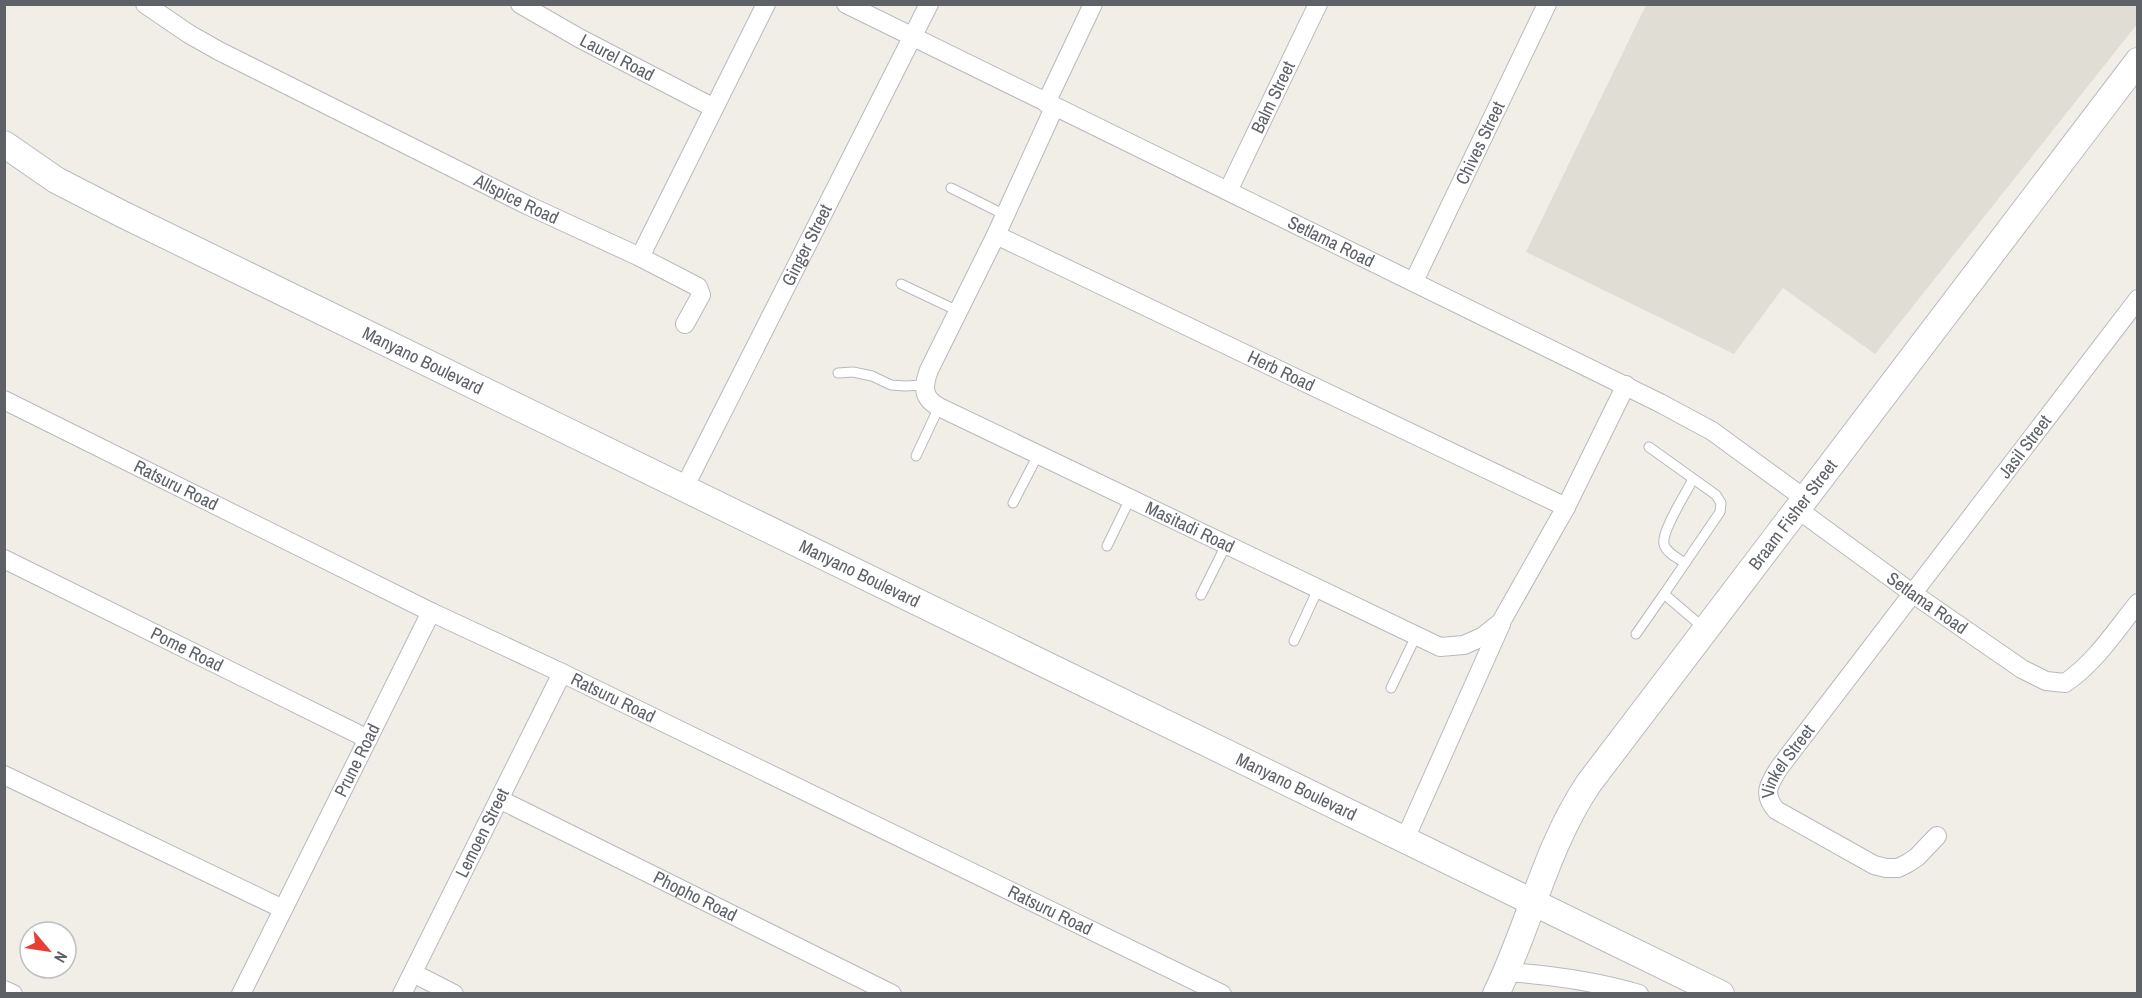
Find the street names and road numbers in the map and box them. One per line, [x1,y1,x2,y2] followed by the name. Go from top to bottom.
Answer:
[576,28,659,87] street label: Laurel Road
[1245,57,1301,137] street label: Balm Street
[1449,97,1510,189] street label: Chives Street
[469,167,563,230] street label: Allspice Road
[775,200,838,290] street label: Ginger Street
[1284,209,1379,273] street label: Setlama Road
[358,320,487,400] street label: Manyano Boulevard
[1244,344,1319,397] street label: Herb Road
[1992,410,2057,483] street label: Jasil Street
[130,453,223,516] street label: Ratsuru Road
[1742,454,1843,575] street label: Braam Fisher Street
[1142,495,1239,559] street label: Masitadi Road
[795,533,924,613] street label: Manyano Boulevard
[1882,566,1973,640] street label: Setlama Road
[147,620,228,677] street label: Pome Road
[567,666,660,729] street label: Ratsuru Road
[328,719,386,801] street label: Prune Road
[1755,719,1820,798] street label: Vinkel Street
[1232,746,1361,826] street label: Manyano Boulevard
[449,784,515,882] street label: Lemoen Street
[649,865,741,927] street label: Phopho Road
[1004,879,1097,941] street label: Ratsuru Road

